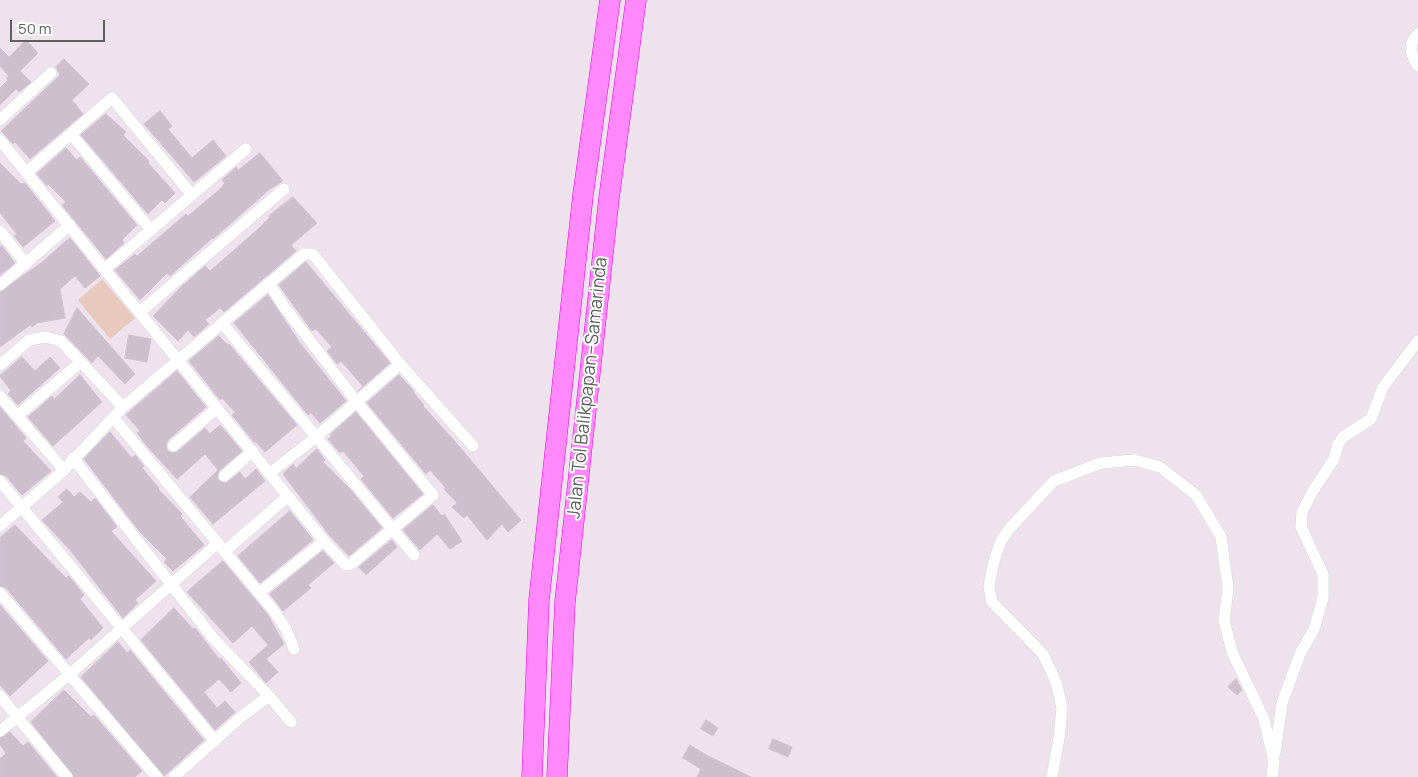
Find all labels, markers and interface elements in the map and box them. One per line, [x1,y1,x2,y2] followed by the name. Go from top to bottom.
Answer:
[12,10,108,42] scale bar
[18,18,52,39] text: 50 m
[564,256,612,520] street label: Jalan Tol Balikpapan–Samarinda

